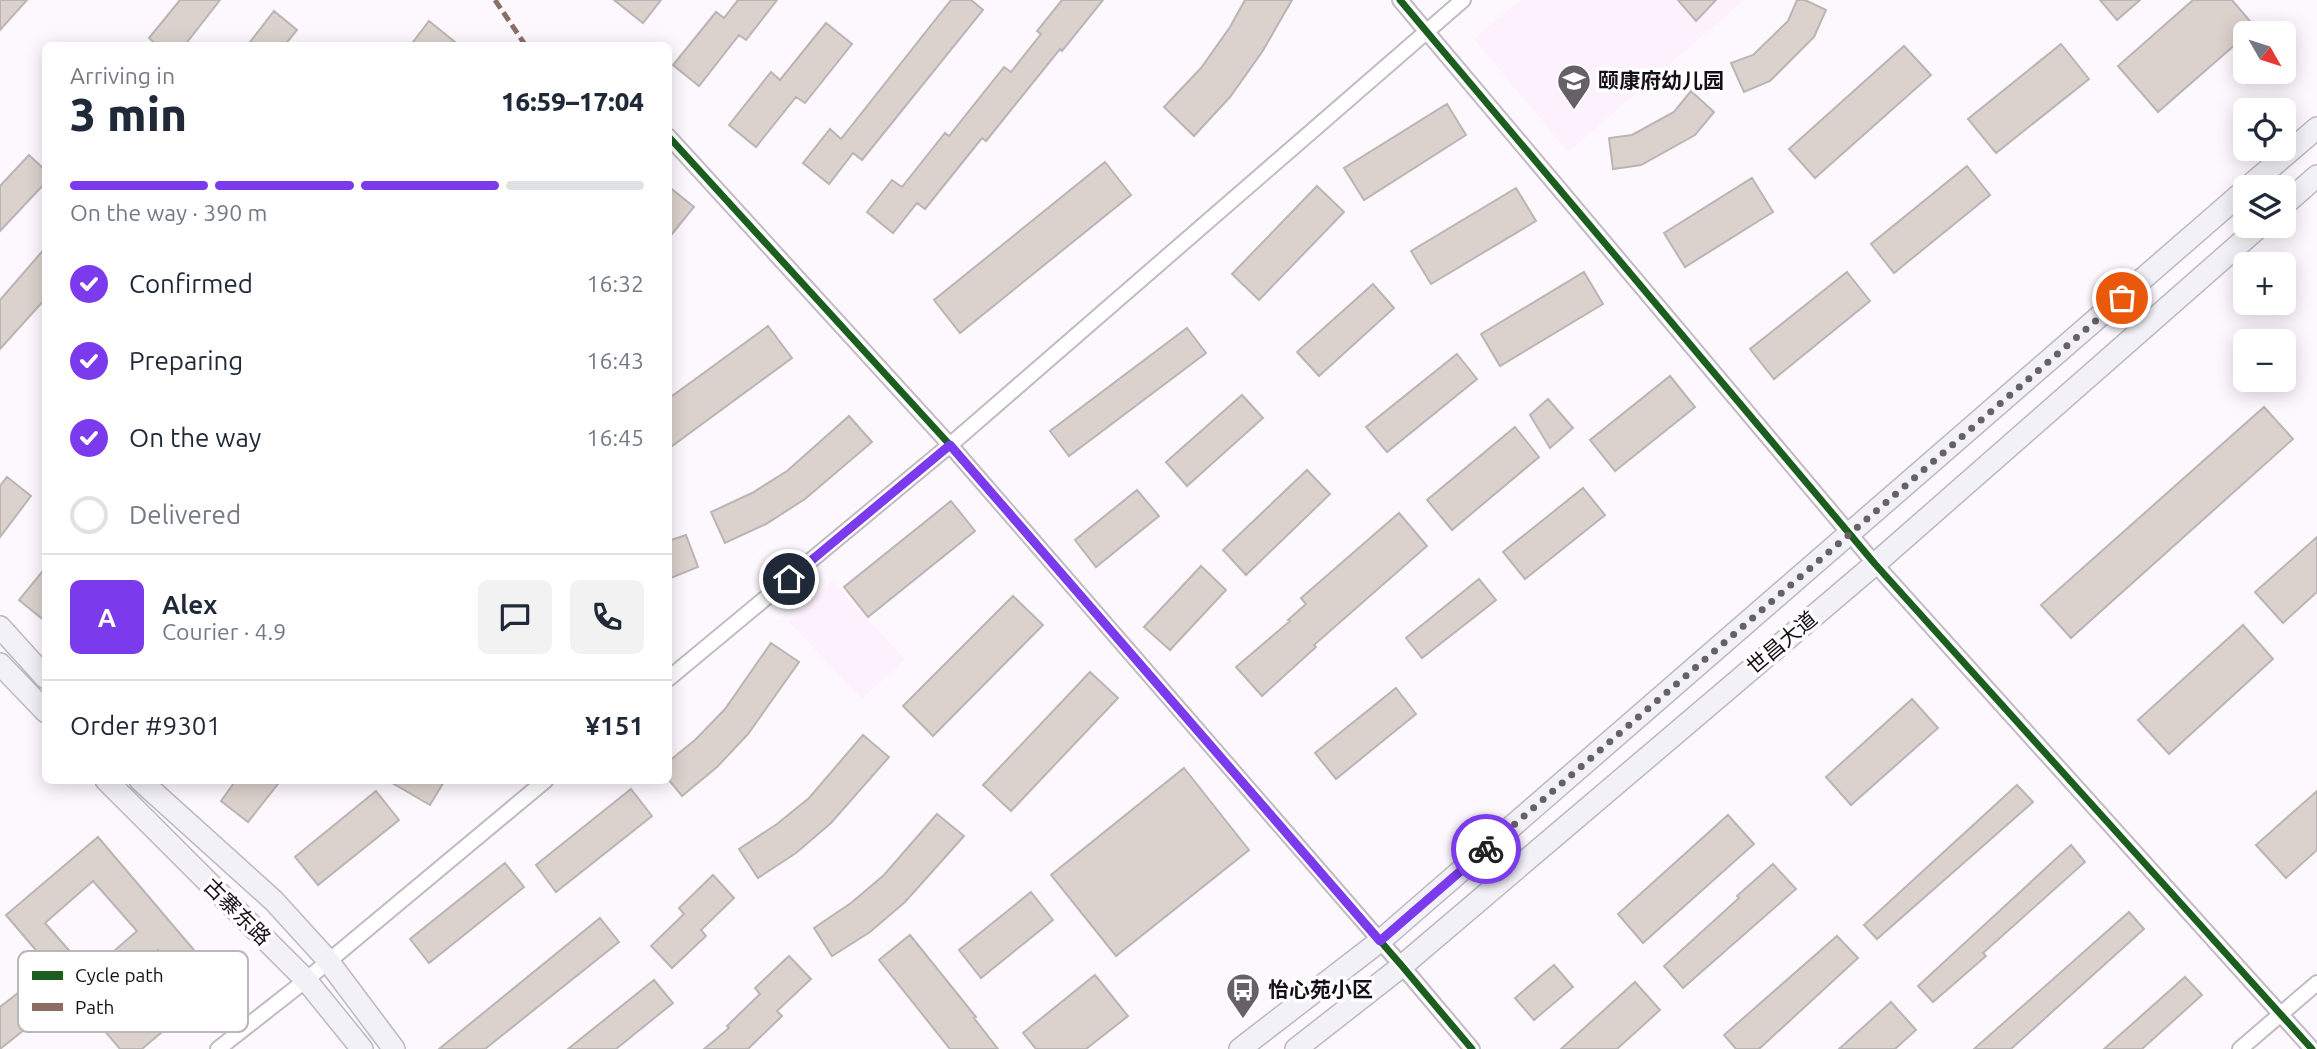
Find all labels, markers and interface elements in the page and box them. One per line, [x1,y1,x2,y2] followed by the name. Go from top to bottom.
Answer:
[2233,21,2296,84] north arrow
[2233,21,2296,392] map controls
[1555,62,1593,111] school or university icon: 颐康府幼儿园
[70,63,175,88] text: Arriving in
[1598,68,1724,92] place label: 颐康府幼儿园
[501,87,644,116] text: 16:59–17:04
[70,88,187,140] text: 3 min
[2233,98,2296,161] button: locate
[2233,175,2296,238] button: layers
[70,200,267,225] text: On the way · 390 m
[2233,252,2296,315] button: +
[70,265,108,303] icon: check
[2092,268,2152,328] pin
[129,269,253,298] text: Confirmed
[586,271,644,296] text: 16:32
[2103,279,2141,317] icon: bag
[2233,329,2296,392] button: −
[70,342,108,380] icon: check
[129,346,243,375] text: Preparing
[586,348,644,373] text: 16:43
[70,419,108,457] icon: check
[129,423,261,452] text: On the way
[586,425,644,450] text: 16:45
[129,500,241,529] text: Delivered
[759,549,819,609] pin
[770,560,808,598] icon: home
[478,580,552,654] button: chat
[570,580,644,654] button: phone
[162,590,217,619] text: Alex
[98,603,116,632] text: A
[1741,606,1821,678] street label: 世昌大道
[162,619,286,644] text: Courier · 4.9
[70,711,221,740] text: Order #9301
[585,711,644,740] text: ¥151
[1451,814,1521,884] courier
[1467,830,1505,868] icon: bike
[200,873,276,949] street label: 古寨东路
[18,951,248,1032] legend
[75,964,164,986] text: Cycle path
[1224,971,1262,1020] bus stop icon: 怡心苑小区
[1268,977,1373,1001] place label: 怡心苑小区
[75,996,114,1018] text: Path

